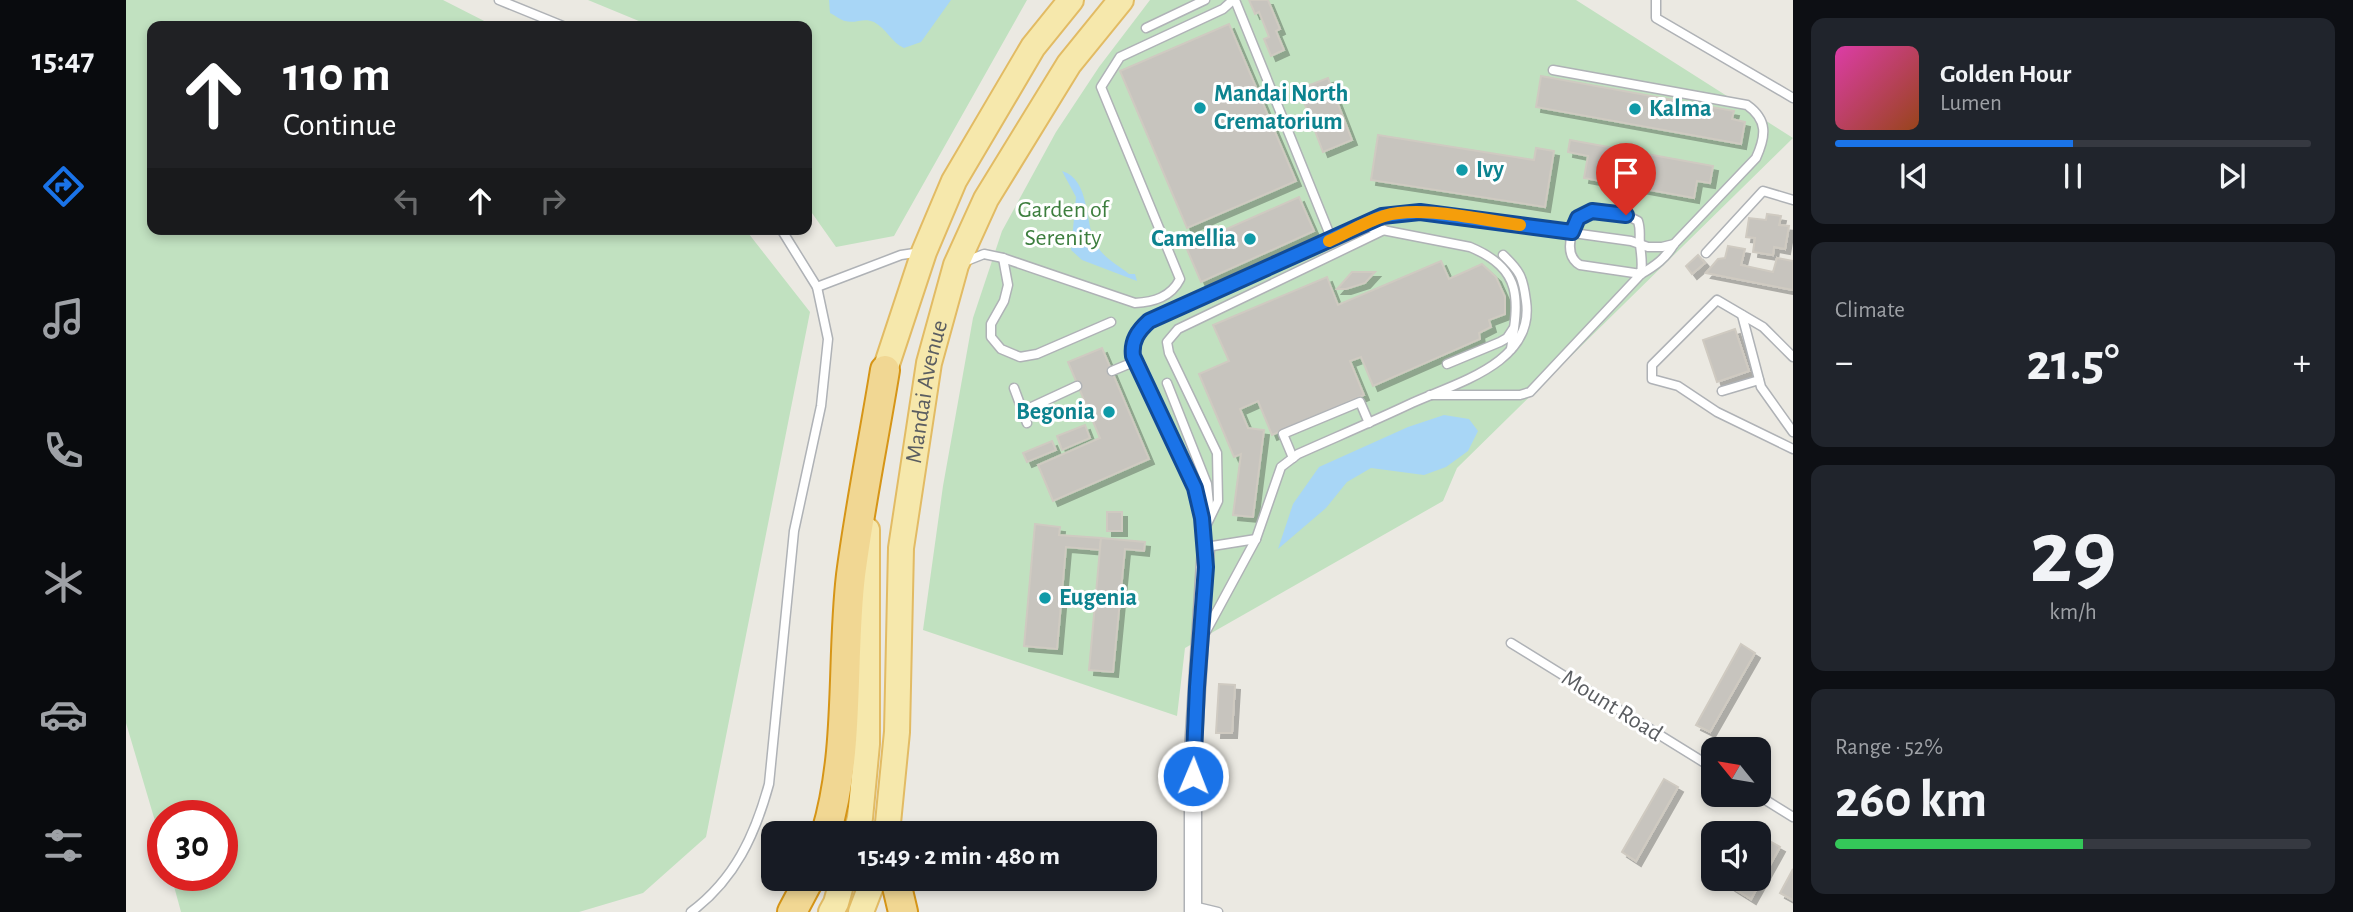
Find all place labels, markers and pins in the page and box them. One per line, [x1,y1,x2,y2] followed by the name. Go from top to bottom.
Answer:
[1214,82,1348,134] place label: Mandai North Crematorium
[1649,97,1712,121] place label: Kalma
[1192,100,1208,116] marker: Mandai North Crematorium
[1627,101,1643,117] marker: Kalma
[1596,143,1656,215] pin
[1476,158,1504,182] place label: Ivy
[1454,162,1470,178] marker: Ivy
[1151,227,1236,251] place label: Camellia
[1242,231,1258,247] marker: Camellia
[1016,400,1095,424] place label: Begonia
[1101,404,1117,420] marker: Begonia
[1059,586,1137,610] place label: Eugenia
[1037,590,1053,606] marker: Eugenia

